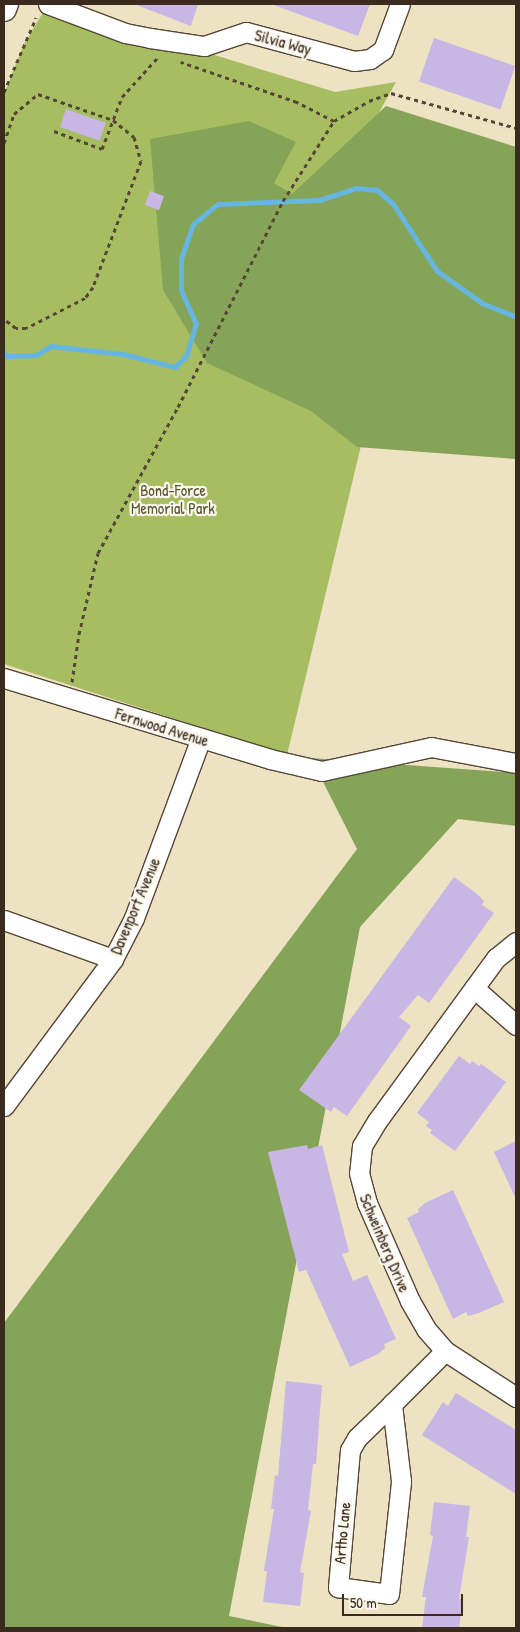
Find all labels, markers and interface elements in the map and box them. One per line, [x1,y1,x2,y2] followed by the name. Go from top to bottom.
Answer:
[252,25,314,59] street label: Silvia Way
[131,480,215,518] park label: Bond-Force Memorial Park
[113,704,211,750] street label: Fernwood Avenue
[106,855,164,957] street label: Davenport Avenue
[356,1191,414,1295] street label: Schweinberg Drive
[330,1501,354,1565] street label: Artho Lane
[345,1584,466,1616] scale bar
[350,1592,377,1613] text: 50 m

